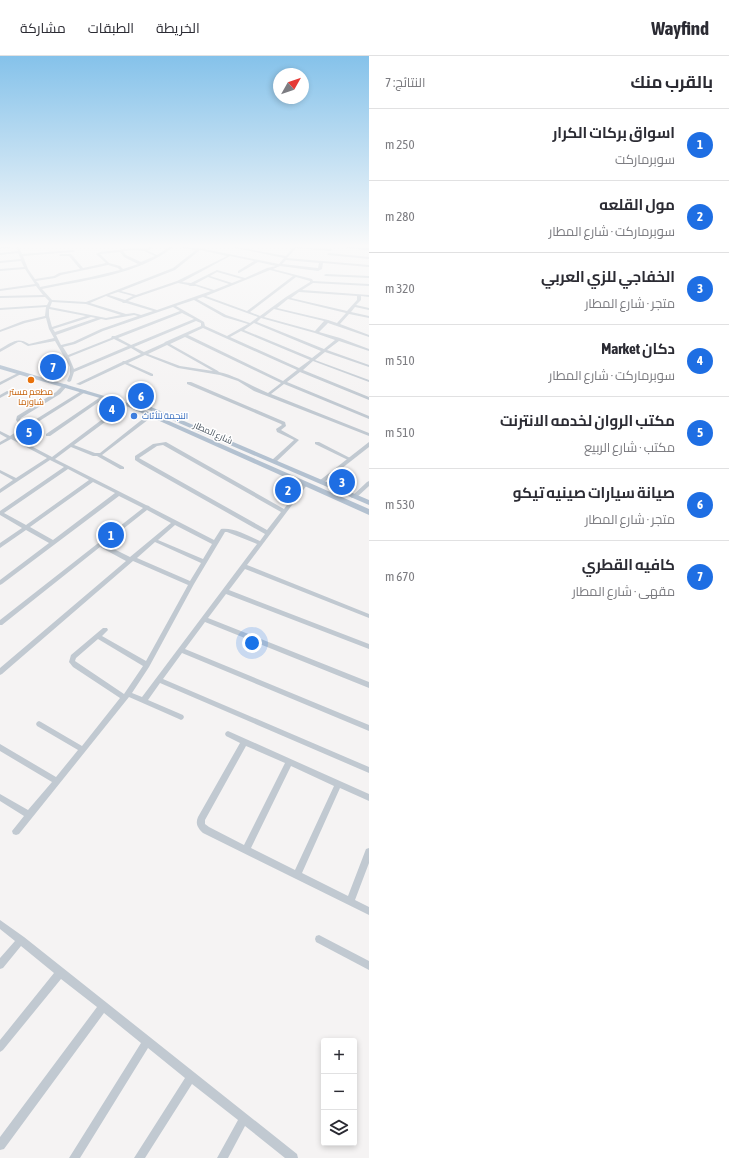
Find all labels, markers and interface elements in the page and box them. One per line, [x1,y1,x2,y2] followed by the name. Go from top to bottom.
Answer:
[651,17,709,39] text: Wayfind
[20,20,66,36] text: مشاركة
[88,20,134,36] text: الطبقات
[156,20,200,36] text: الخريطة
[273,68,309,104] north arrow
[630,72,713,92] text: بالقرب منك
[385,75,425,90] text: النتائج: 7
[552,124,675,141] text: اسواق بركات الكرار
[385,137,415,152] text: 250 m
[697,137,703,152] text: 1
[615,152,675,167] text: سوبرماركت
[599,196,675,213] text: مول القلعه
[385,209,415,224] text: 280 m
[697,209,703,224] text: 2
[549,224,675,239] text: سوبرماركت · شارع المطار
[541,268,675,285] text: الخفاجي للزي العربي
[385,281,415,296] text: 320 m
[697,281,703,296] text: 3
[585,296,675,311] text: متجر · شارع المطار
[601,340,675,357] text: دكان Market
[40,352,66,382] pin: 7
[385,353,415,368] text: 510 m
[697,353,703,368] text: 4
[549,368,675,383] text: سوبرماركت · شارع المطار
[26,375,36,385] marker: مطعم مستر شاورما
[128,381,154,411] pin: 6
[8,387,53,407] place label: مطعم مستر شاورما
[99,394,125,424] pin: 4
[129,411,139,421] marker: النجمة للأثاث
[142,411,188,421] place label: النجمة للأثاث
[500,412,675,429] text: مكتب الروان لخدمه الانترنت
[16,417,42,447] pin: 5
[191,420,234,447] street label: شارع المطار
[385,425,415,440] text: 510 m
[697,425,703,440] text: 5
[584,440,675,455] text: مكتب · شارع الربيع
[329,467,355,497] pin: 3
[275,475,301,505] pin: 2
[513,484,675,501] text: صيانة سيارات صينيه تيكو
[385,497,415,512] text: 530 m
[697,497,703,512] text: 6
[585,512,675,527] text: متجر · شارع المطار
[98,520,124,550] pin: 1
[582,556,675,573] text: كافيه القطري
[385,569,415,584] text: 670 m
[697,569,703,584] text: 7
[572,584,675,599] text: مقهى · شارع المطار
[242,633,262,653] your location
[321,1038,357,1146] map controls
[321,1038,357,1074] button: +
[321,1074,357,1110] button: −
[321,1110,357,1146] button: layers

